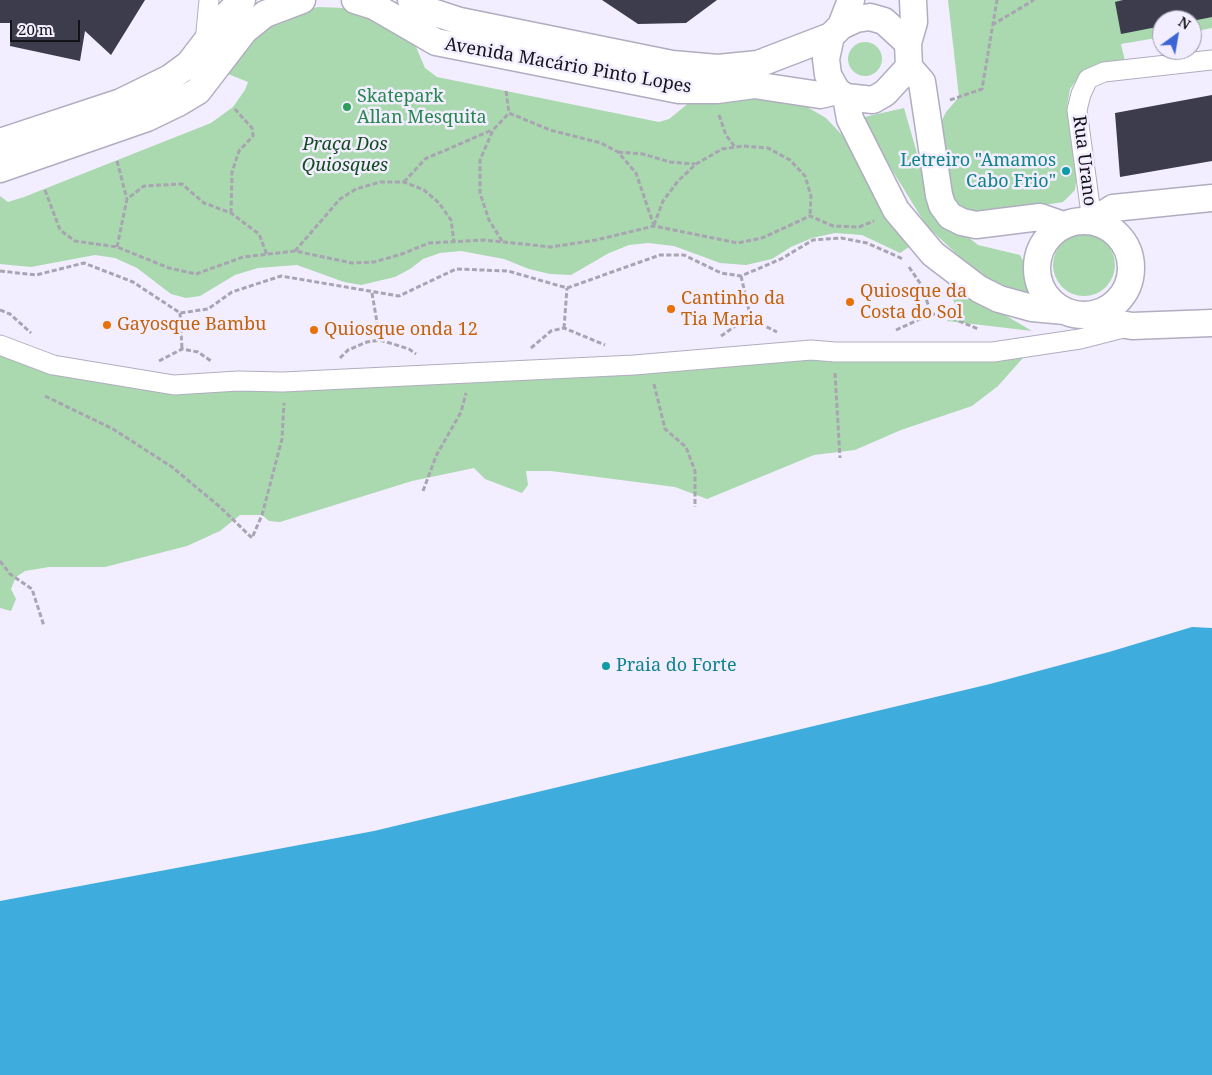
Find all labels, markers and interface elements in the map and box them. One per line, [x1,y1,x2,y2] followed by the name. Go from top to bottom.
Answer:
[12,10,82,42] scale bar
[1152,10,1202,60] north arrow
[1175,12,1194,34] text: N
[18,19,53,39] text: 20 m
[443,34,693,98] street label: Avenida Macário Pinto Lopes
[357,86,487,128] place label: Skatepark Allan Mesquita
[341,101,353,113] marker: Skatepark Allan Mesquita
[1068,114,1100,208] street label: Rua Urano
[302,134,388,176] park label: Praça Dos Quiosques
[900,150,1056,192] place label: Letreiro "Amamos Cabo Frio"
[1060,165,1072,177] marker: Letreiro "Amamos Cabo Frio"
[860,281,967,324] place label: Quiosque da Costa do Sol
[681,288,785,330] place label: Cantinho da Tia Maria
[844,296,856,308] marker: Quiosque da Costa do Sol
[665,303,677,315] marker: Cantinho da Tia Maria
[117,314,266,336] place label: Gayosque Bambu
[101,319,113,331] marker: Gayosque Bambu
[324,319,478,341] place label: Quiosque onda 12
[308,324,320,336] marker: Quiosque onda 12
[616,655,737,677] place label: Praia do Forte
[600,660,612,672] marker: Praia do Forte

